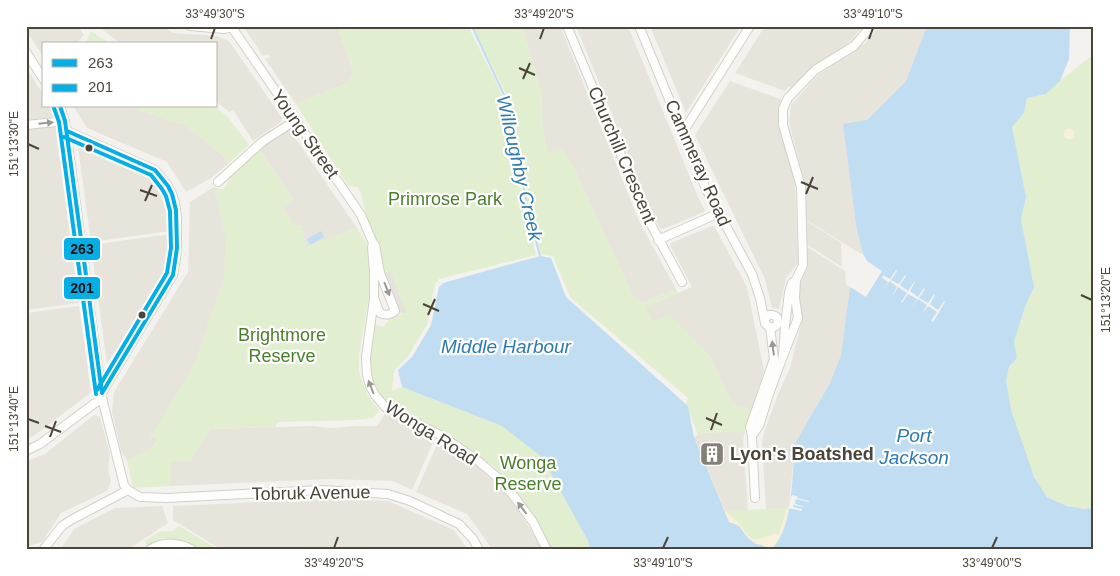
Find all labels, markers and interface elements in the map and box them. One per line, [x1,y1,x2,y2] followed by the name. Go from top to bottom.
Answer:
[185,7,245,21] text: 33°49'30"S
[514,7,574,21] text: 33°49'20"S
[843,7,903,21] text: 33°49'10"S
[42,42,218,108] legend
[88,54,113,71] text: 263
[88,78,113,95] text: 201
[584,83,660,227] street label: Churchill Crescent
[267,86,343,182] street label: Young Street
[493,93,547,244] water label: Willoughby Creek
[661,97,735,229] street label: Cammeray Road
[7,111,21,177] text: 151°13'30"E
[38,119,54,127] one-way arrow
[84,143,94,153] unlabelled marker
[388,189,503,209] park label: Primrose Park
[63,237,101,261] line badge: 263
[70,241,94,257] text: 263
[1099,267,1113,333] text: 151°13'20"E
[63,276,101,300] line badge: 201
[70,280,94,296] text: 201
[383,282,391,296] one-way arrow
[137,310,147,320] unlabelled marker
[238,325,326,366] park label: Brightmore Reserve
[441,336,572,357] water label: Middle Harbour
[769,339,777,355] one-way arrow
[367,380,375,394] one-way arrow
[7,386,21,452] text: 151°13'40"E
[381,397,481,469] street label: Wonga Road
[878,425,949,468] water label: Port Jackson
[699,441,725,467] building icon: Lyon's Boatshed
[730,444,874,464] place label: Lyon's Boatshed
[494,453,562,494] park label: Wonga Reserve
[251,482,371,504] street label: Tobruk Avenue
[517,502,528,515] one-way arrow
[304,556,364,570] text: 33°49'20"S
[633,556,693,570] text: 33°49'10"S
[962,556,1022,570] text: 33°49'00"S

